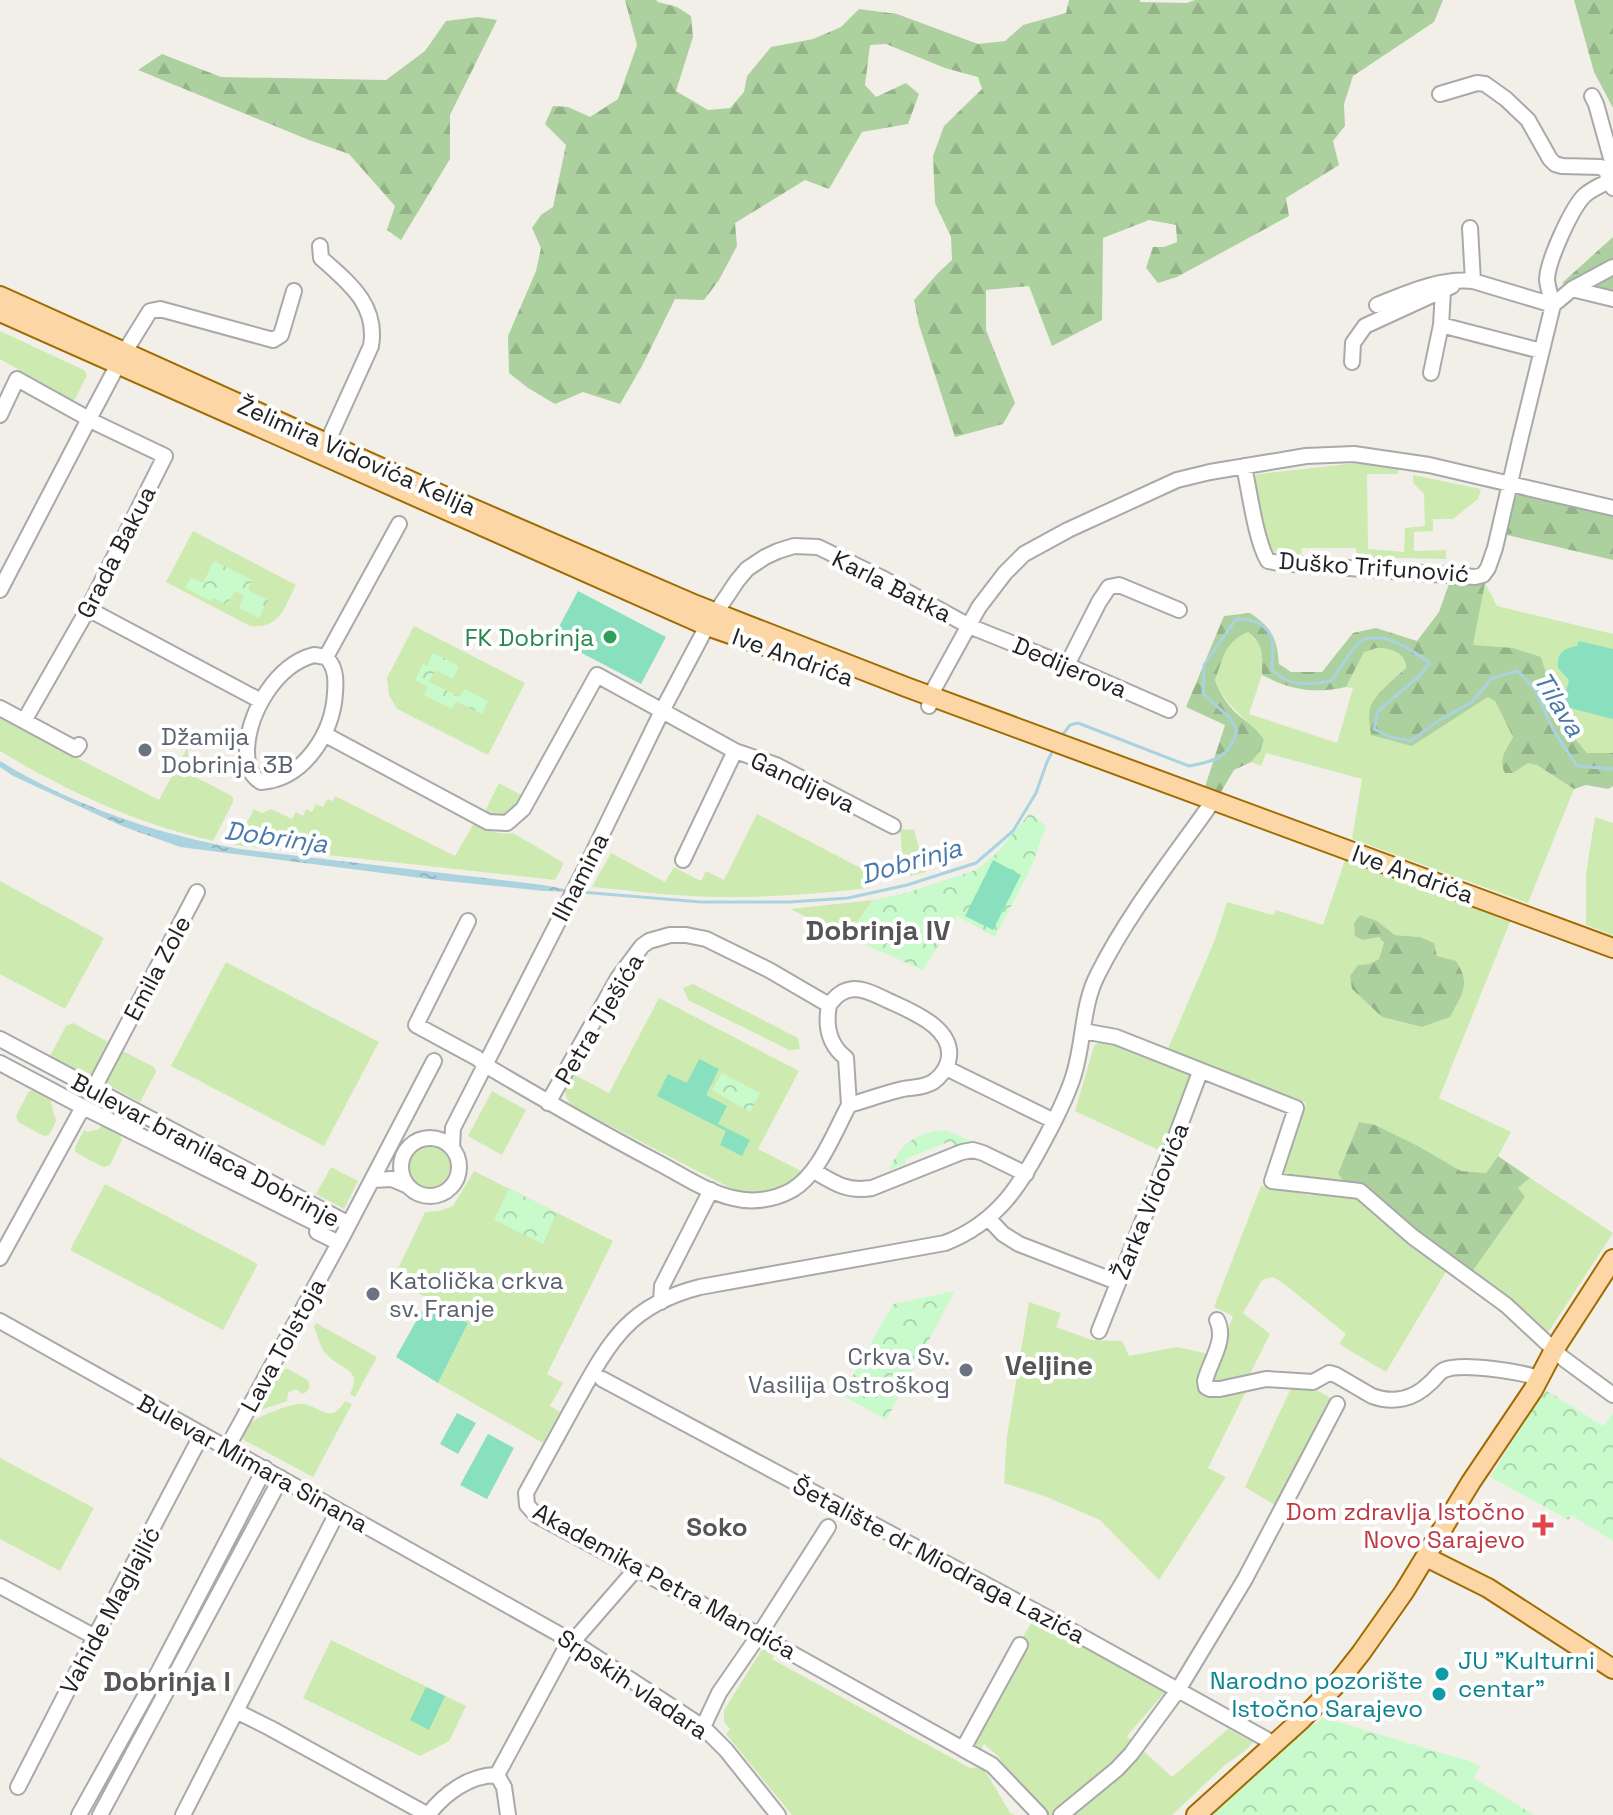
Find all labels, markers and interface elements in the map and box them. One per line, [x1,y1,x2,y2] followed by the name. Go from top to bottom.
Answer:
[233,389,481,523] street label: Želimira Vidovića Kelija
[69,480,163,623] street label: Grada Bakua
[827,543,957,629] street label: Karla Batka
[1278,545,1470,589] street label: Duško Trifunović
[728,621,858,693] street label: Ive Andrića
[465,622,594,653] place label: FK Dobrinja
[601,628,619,646] marker: FK Dobrinja
[1008,629,1132,705] street label: Dedijerova
[1526,665,1593,744] water label: Tilava
[161,721,293,780] place label: Džamija Dobrinja 3B
[136,741,154,759] marker: Džamija Dobrinja 3B
[746,744,860,820] street label: Gandijeva
[222,813,331,861] water label: Dobrinja
[545,827,616,926] street label: Ilhamina
[857,830,966,892] water label: Dobrinja
[1348,838,1478,910] street label: Ive Andrića
[116,910,198,1026] street label: Emila Zole
[806,912,950,948] district label: Dobrinja IV
[548,948,650,1090] street label: Petra Tješića
[66,1066,346,1234] street label: Bulevar branilaca Dobrinje
[1104,1118,1196,1284] street label: Žarka Vidovića
[389,1265,564,1324] place label: Katolička crkva sv. Franje
[234,1273,333,1417] street label: Lava Tolstoja
[364,1285,382,1303] marker: Katolička crkva sv. Franje
[748,1341,950,1400] place label: Crkva Sv. Vasilija Ostroškog
[1005,1347,1093,1383] district label: Veljine
[957,1361,975,1379] marker: Crkva Sv. Vasilija Ostroškog
[132,1387,374,1539] street label: Bulevar Mimara Sinana
[787,1470,1091,1651] street label: Šetalište dr Miodraga Lazića
[528,1496,802,1666] street label: Akademika Petra Mandića
[1286,1496,1525,1555] place label: Dom zdravlja Istočno Novo Sarajevo
[686,1510,748,1544] district label: Soko
[1532,1514,1554,1536] marker: Dom zdravlja Istočno Novo Sarajevo
[53,1521,167,1699] street label: Vahide Maglajlić
[552,1622,715,1746] street label: Srpskih vladara
[1458,1645,1595,1704] place label: JU "Kulturni centar"
[103,1663,231,1699] district label: Dobrinja I
[1210,1665,1423,1724] place label: Narodno pozorište Istočno Sarajevo
[1433,1665,1451,1683] marker: JU "Kulturni centar"
[1430,1685,1448,1703] marker: Narodno pozorište Istočno Sarajevo

